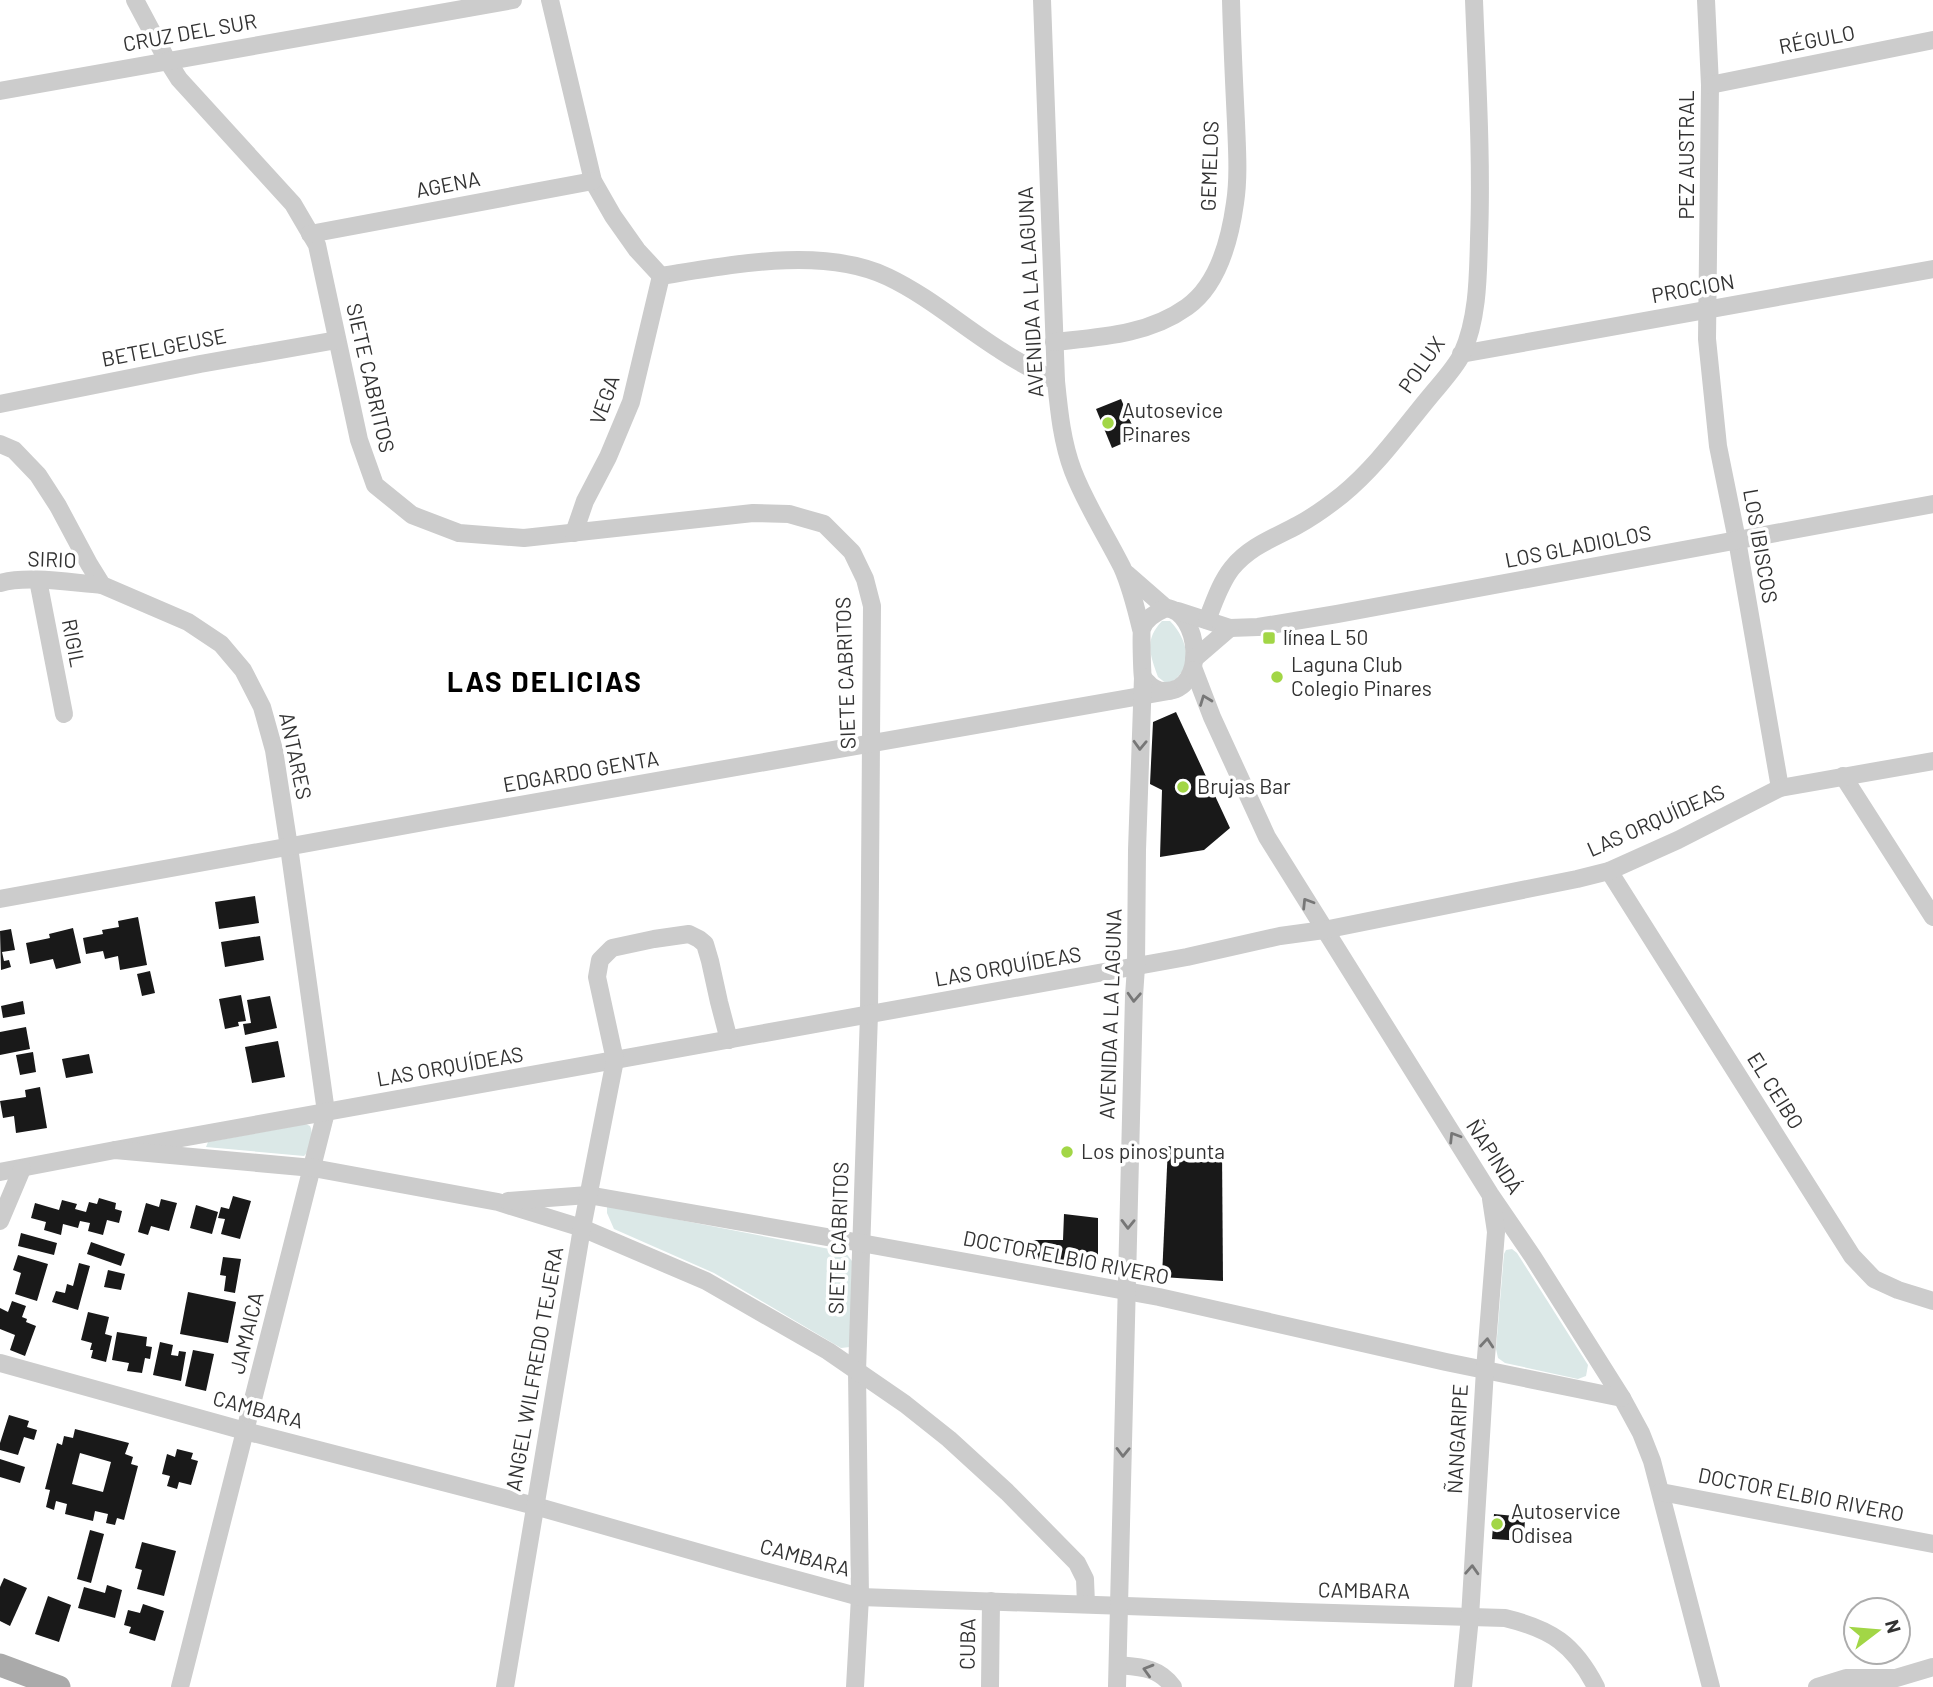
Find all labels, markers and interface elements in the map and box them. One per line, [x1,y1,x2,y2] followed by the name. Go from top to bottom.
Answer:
[121,7,259,56] street label: CRUZ DEL SUR
[1777,19,1857,58] street label: RÉGULO
[1673,90,1698,220] street label: PEZ AUSTRAL
[1194,120,1223,212] street label: GEMELOS
[413,165,482,202] street label: AGENA
[1011,186,1048,398] street label: AVENIDA A LA LAGUNA
[1649,268,1736,307] street label: PROCION
[342,301,401,455] street label: SIETE CABRITOS
[99,322,228,371] street label: BETELGEUSE
[1392,331,1449,397] street label: POLUX
[584,371,624,427] street label: VEGA
[1122,397,1223,446] place label: Autosevice Pinares
[1100,415,1116,431] marker: Autosevice Pinares
[1739,487,1784,605] street label: LOS IBISCOS
[1502,519,1653,572] street label: LOS GLADIOLOS
[27,545,77,572] street label: SIRIO
[829,596,860,750] street label: SIETE CABRITOS
[58,617,91,669] street label: RIGIL
[1283,624,1368,649] place label: línea L 50
[1261,630,1277,646] marker: línea L 50
[1291,651,1432,700] place label: Laguna Club Colegio Pinares
[447,664,643,698] district label: LAS DELICIAS
[1269,669,1285,685] marker: Laguna Club Colegio Pinares
[1200,694,1214,706] one-way arrow
[275,710,318,801] street label: ANTARES
[1132,740,1147,751] one-way arrow
[501,744,661,797] street label: EDGARDO GENTA
[1197,773,1291,798] place label: Brujas Bar
[1583,778,1728,861] street label: LAS ORQUÍDEAS
[1175,779,1191,795] marker: Brujas Bar
[1302,897,1315,910] one-way arrow
[1093,908,1126,1120] street label: AVENIDA A LA LAGUNA
[933,940,1083,991] street label: LAS ORQUÍDEAS
[1127,992,1142,1003] one-way arrow
[375,1040,525,1091] street label: LAS ORQUÍDEAS
[1743,1047,1810,1133] street label: EL CEIBO
[1462,1114,1529,1198] street label: ÑAPINDÁ
[1449,1131,1462,1144] one-way arrow
[1081,1138,1225,1163] place label: Los pinos punta
[1059,1144,1075,1160] marker: Los pinos punta
[822,1161,853,1315] street label: SIETE CABRITOS
[1120,1219,1135,1230] one-way arrow
[961,1224,1171,1289] street label: DOCTOR ELBIO RIVERO
[500,1244,567,1493] street label: ANGEL WILFREDO TEJERA
[223,1289,268,1376] street label: JAMAICA
[1479,1337,1494,1348] one-way arrow
[1441,1383,1472,1495] street label: ÑANGARIPE
[211,1385,306,1433] street label: CAMBARA
[1115,1447,1130,1458] one-way arrow
[1696,1461,1906,1526] street label: DOCTOR ELBIO RIVERO
[1511,1498,1621,1547] place label: Autoservice Odisea
[1489,1516,1505,1532] marker: Autoservice Odisea
[758,1533,853,1581] street label: CAMBARA
[1465,1564,1480,1575] one-way arrow
[1318,1576,1411,1603] street label: CAMBARA
[1842,1596,1912,1666] north arrow
[1881,1617,1907,1635] text: N
[954,1618,979,1670] street label: CUBA
[1143,1663,1155,1678] one-way arrow

